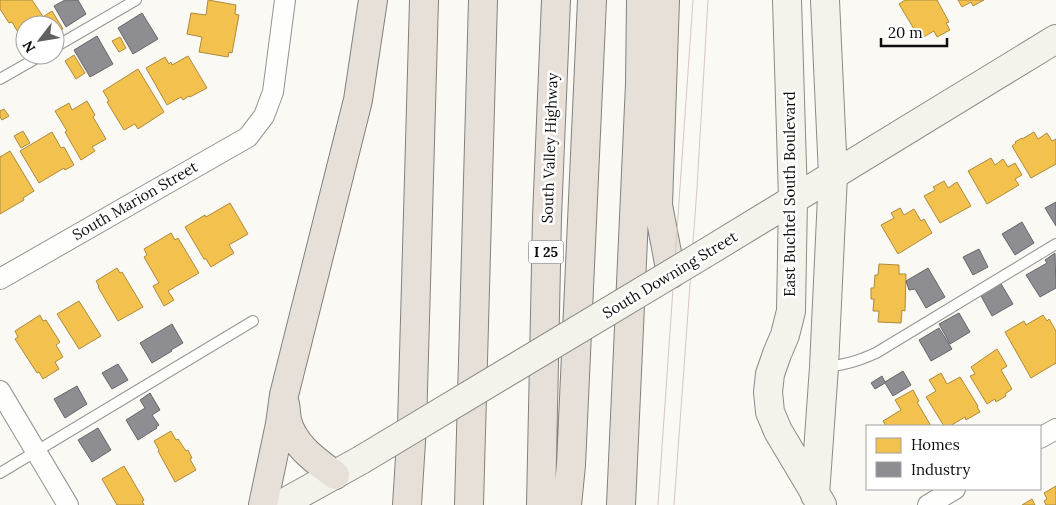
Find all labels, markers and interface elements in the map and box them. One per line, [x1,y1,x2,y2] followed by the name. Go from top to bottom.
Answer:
[15,15,65,65] north arrow
[881,15,947,47] scale bar
[888,23,923,42] text: 20 m
[18,37,39,56] text: N
[537,72,562,224] street label: South Valley Highway
[780,91,799,297] street label: East Buchtel South Boulevard
[69,157,201,244] street label: South Marion Street
[599,227,741,322] street label: South Downing Street
[528,240,564,264] road number: I 25
[866,425,1041,490] legend
[911,435,960,454] text: Homes
[911,460,970,479] text: Industry

